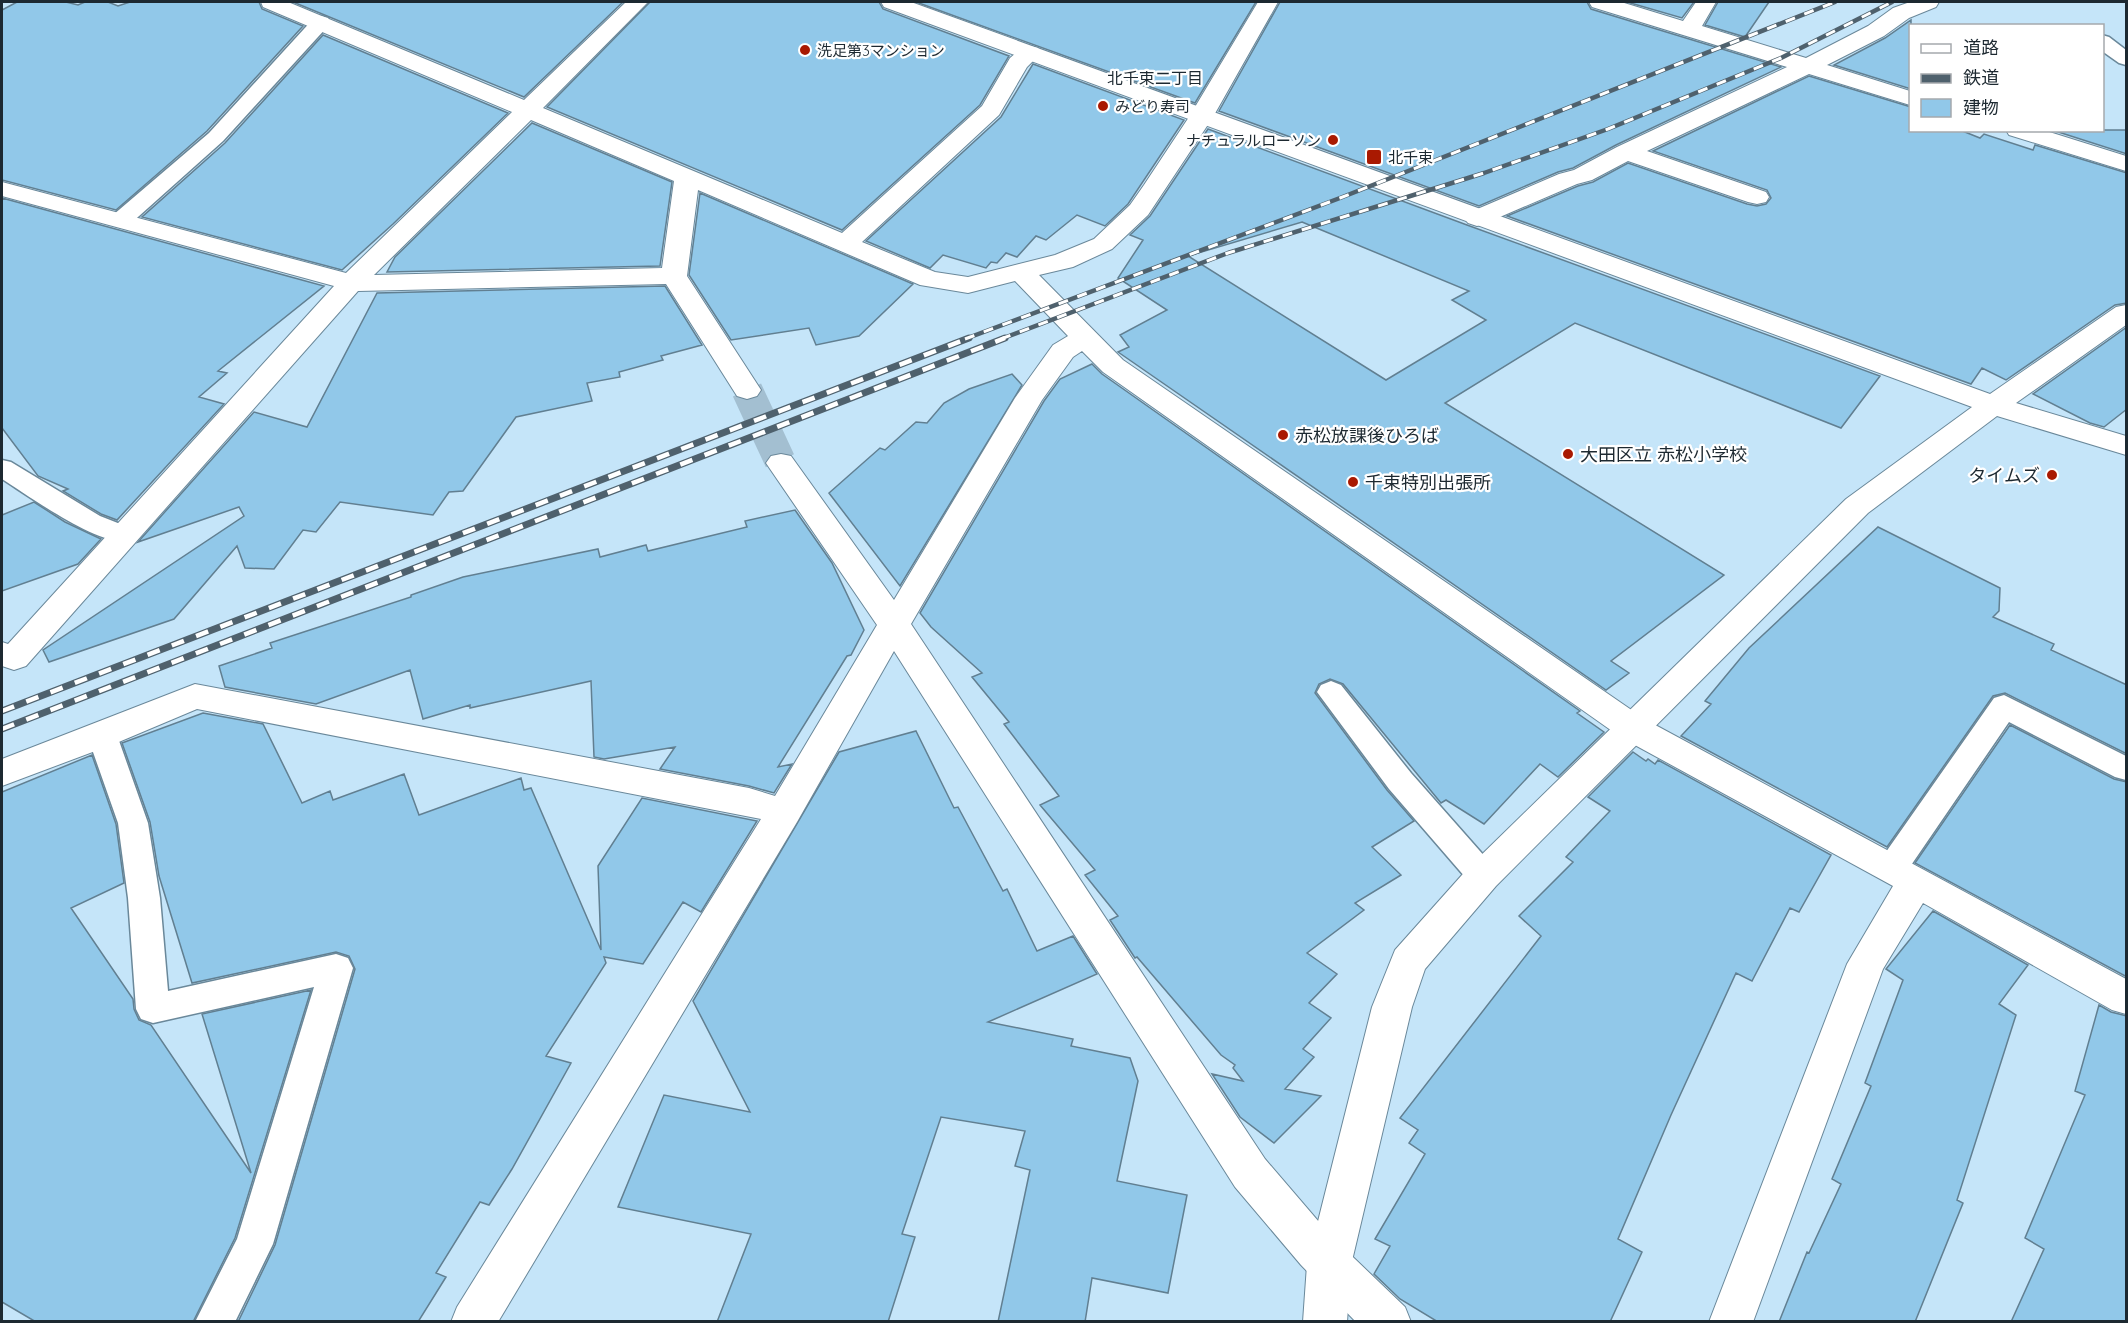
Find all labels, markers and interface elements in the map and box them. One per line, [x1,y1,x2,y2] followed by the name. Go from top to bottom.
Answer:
[1909,24,2104,132] legend
[1963,36,1999,59] text: 道路
[817,41,945,60] place label: 洗足第3マンション
[798,43,812,57] marker: 洗足第3マンション
[1963,66,1999,89] text: 鉄道
[1107,68,1203,88] district label: 北千束二丁目
[1963,96,1999,119] text: 建物
[1115,97,1190,116] place label: みどり寿司
[1096,99,1110,113] marker: みどり寿司
[1186,131,1321,150] place label: ナチュラルローソン
[1326,133,1340,147] marker: ナチュラルローソン
[1365,148,1383,166] marker: 北千束
[1388,148,1433,167] place label: 北千束
[1295,424,1439,447] place label: 赤松放課後ひろば
[1276,428,1290,442] marker: 赤松放課後ひろば
[1580,443,1747,466] place label: 大田区立 赤松小学校
[1561,447,1575,461] marker: 大田区立 赤松小学校
[1968,464,2040,487] place label: タイムズ
[2045,468,2059,482] marker: タイムズ
[1365,471,1491,494] place label: 千束特別出張所
[1346,475,1360,489] marker: 千束特別出張所

